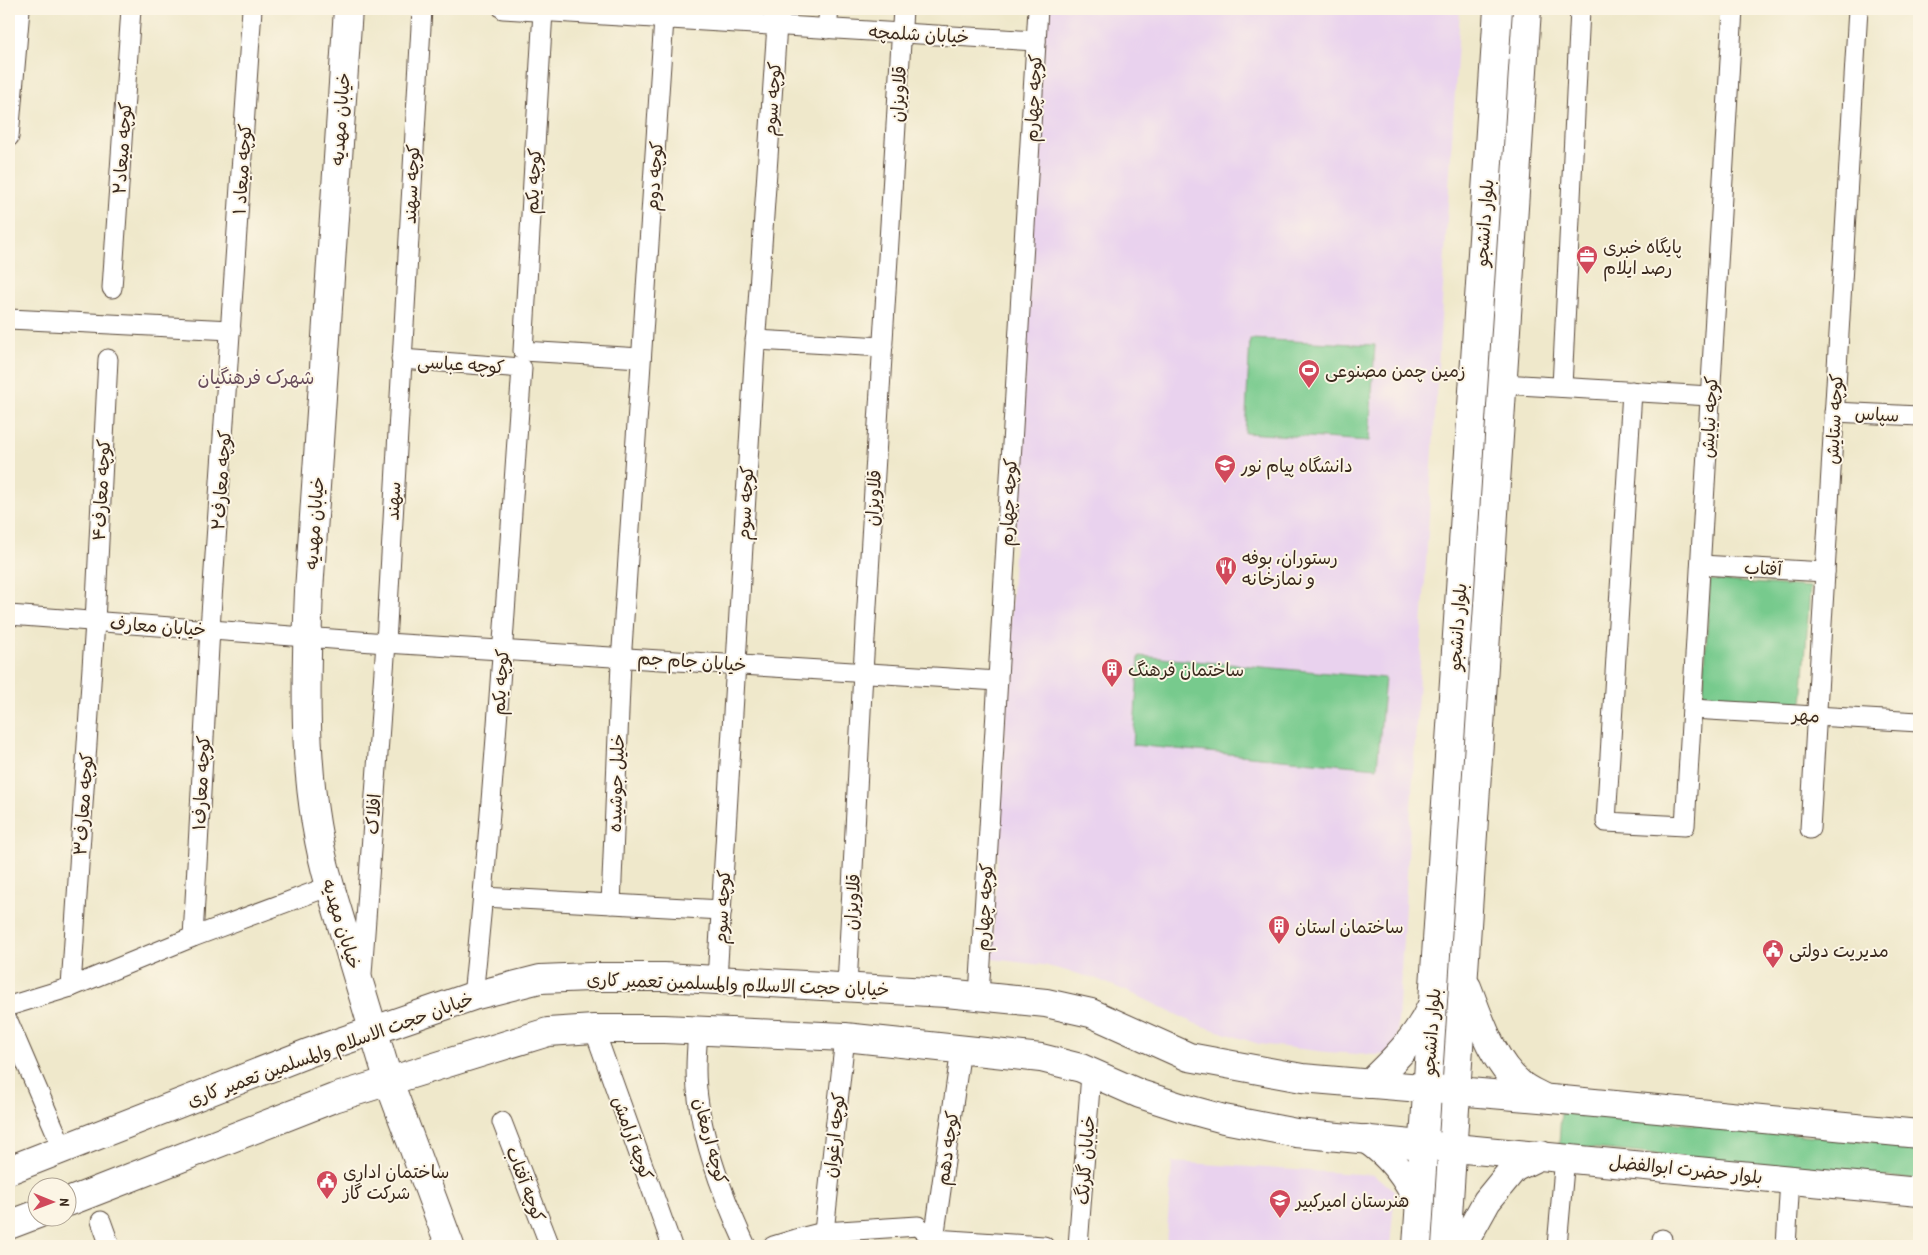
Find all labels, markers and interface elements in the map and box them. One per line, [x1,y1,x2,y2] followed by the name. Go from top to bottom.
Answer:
[868,19,970,49] street label: خیابان شلمچه
[1018,53,1050,143] street label: کوچه چهارم
[757,60,789,137] street label: کوچه سوم
[884,65,912,123] street label: قلاویزان
[324,71,356,167] street label: خیابان مهدیه
[106,101,138,195] street label: کوچه میعاد۲
[226,122,258,215] street label: کوچه میعاد ۱
[639,140,671,212] street label: کوچه دوم
[396,143,426,225] street label: کوچه سهند
[519,147,549,215] street label: کوچه یکم
[1468,178,1500,269] street label: بلوار دانشجو
[1603,234,1682,282] place label: پایگاه خبری رصد ایلام
[1575,244,1599,275] office icon: پایگاه خبری رصد ایلام
[417,348,506,380] street label: کوچه عباسی
[1297,358,1321,389] sports icon: زمین چمن مصنوعی
[1325,358,1466,383] place label: زمین چمن مصنوعی
[197,364,315,390] district label: شهرک فرهنگیان
[1819,373,1849,465] street label: کوچه ستایش
[1694,375,1724,459] street label: كوچه نيايش
[1854,400,1900,428] street label: سپاس
[205,429,237,531] street label: کوچه معارف۲
[86,438,116,542] street label: کوچه معارف۴
[1213,453,1237,484] school or university icon: دانشگاه پیام نور
[1240,453,1353,480] place label: دانشگاه پیام نور
[993,457,1025,547] street label: کوچه چهارم
[731,465,761,541] street label: کوچه سوم
[859,469,887,527] street label: قلاویزان
[298,475,330,571] street label: خیابان مهدیه
[379,481,407,521] street label: سهند
[1242,545,1338,591] place label: رستوران، بوفه و نمازخانه
[1214,555,1238,586] restaurant icon: رستوران، بوفه و نمازخانه
[1743,555,1784,582] street label: آفتاب
[1441,582,1473,673] street label: بلوار دانشجو
[109,610,207,642] street label: خیابان معارف
[637,645,747,679] street label: خیابان جام جم
[485,648,517,716] street label: کوچه یکم
[1100,657,1124,688] building icon: ساختمان فرهنگ
[1128,657,1244,682] place label: ساختمان فرهنگ
[1790,702,1820,728] street label: مهر
[602,733,630,833] street label: خلیل جوشیده
[186,735,216,831] street label: کوچه معارف۱
[67,751,99,856] street label: کوچه معارف۳
[359,793,387,835] street label: افلاک
[969,862,1001,952] street label: کوچه چهارم
[708,869,738,945] street label: کوچه سوم
[838,873,866,931] street label: قلاویزان
[316,876,368,972] street label: خیابان مهدیه
[1267,914,1291,945] building icon: ساختمان استان
[1295,914,1404,939] place label: ساختمان استان
[1761,938,1785,969] public building icon: مدیریت دولتی
[1789,938,1889,963] place label: مدیریت دولتی
[586,966,890,1004] street label: خیابان حجت الاسلام والمسلمین تعمیر کاری
[183,985,477,1114] street label: خیابان حجت الاسلام والمسلمین تعمیر کاری
[1415,987,1447,1078] street label: بلوار دانشجو
[817,1091,851,1179] street label: کوچه ارغوان
[606,1093,660,1184] street label: کوچه آرامش
[687,1095,735,1187] street label: کوچه ارمغان
[929,1109,967,1187] street label: کوچه دهم
[1069,1114,1101,1206] street label: خیابان گلرنگ
[500,1143,552,1226] street label: کوچه آفتاب
[1608,1149,1764,1189] street label: بلوار حضرت ابوالفضل
[341,1159,449,1205] place label: ساختمان اداری شرکت گاز
[315,1169,339,1200] public building icon: ساختمان اداری شرکت گاز
[28,1178,78,1228] north arrow
[1268,1188,1292,1219] school or university icon: هنرستان امیرکبیر
[1294,1188,1409,1213] place label: هنرستان امیرکبیر
[56,1198,75,1207] text: N

